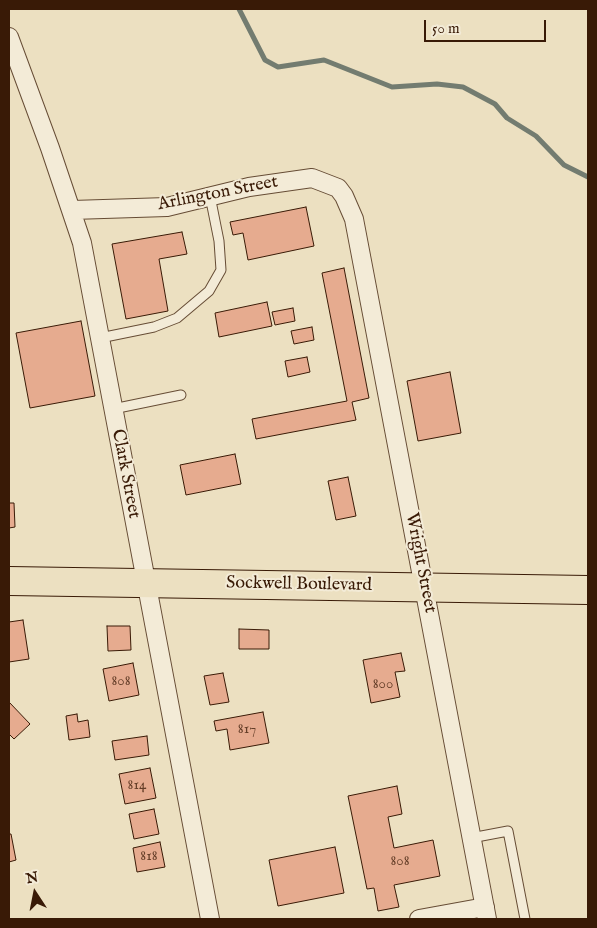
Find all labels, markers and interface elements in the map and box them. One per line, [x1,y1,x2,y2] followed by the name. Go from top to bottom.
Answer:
[427,10,550,42] scale bar
[432,19,460,38] text: 50 m
[156,172,280,216] street label: Arlington Street
[106,428,144,520] street label: Clark Street
[400,511,440,615] street label: Wright Street
[226,573,372,597] street label: Sockwell Boulevard
[111,673,131,691] house number: 808
[373,676,393,694] house number: 800
[238,721,256,739] house number: 817
[128,777,146,795] house number: 814
[140,848,158,866] house number: 818
[390,853,410,871] house number: 808
[10,868,60,918] north arrow
[24,868,40,888] text: N

